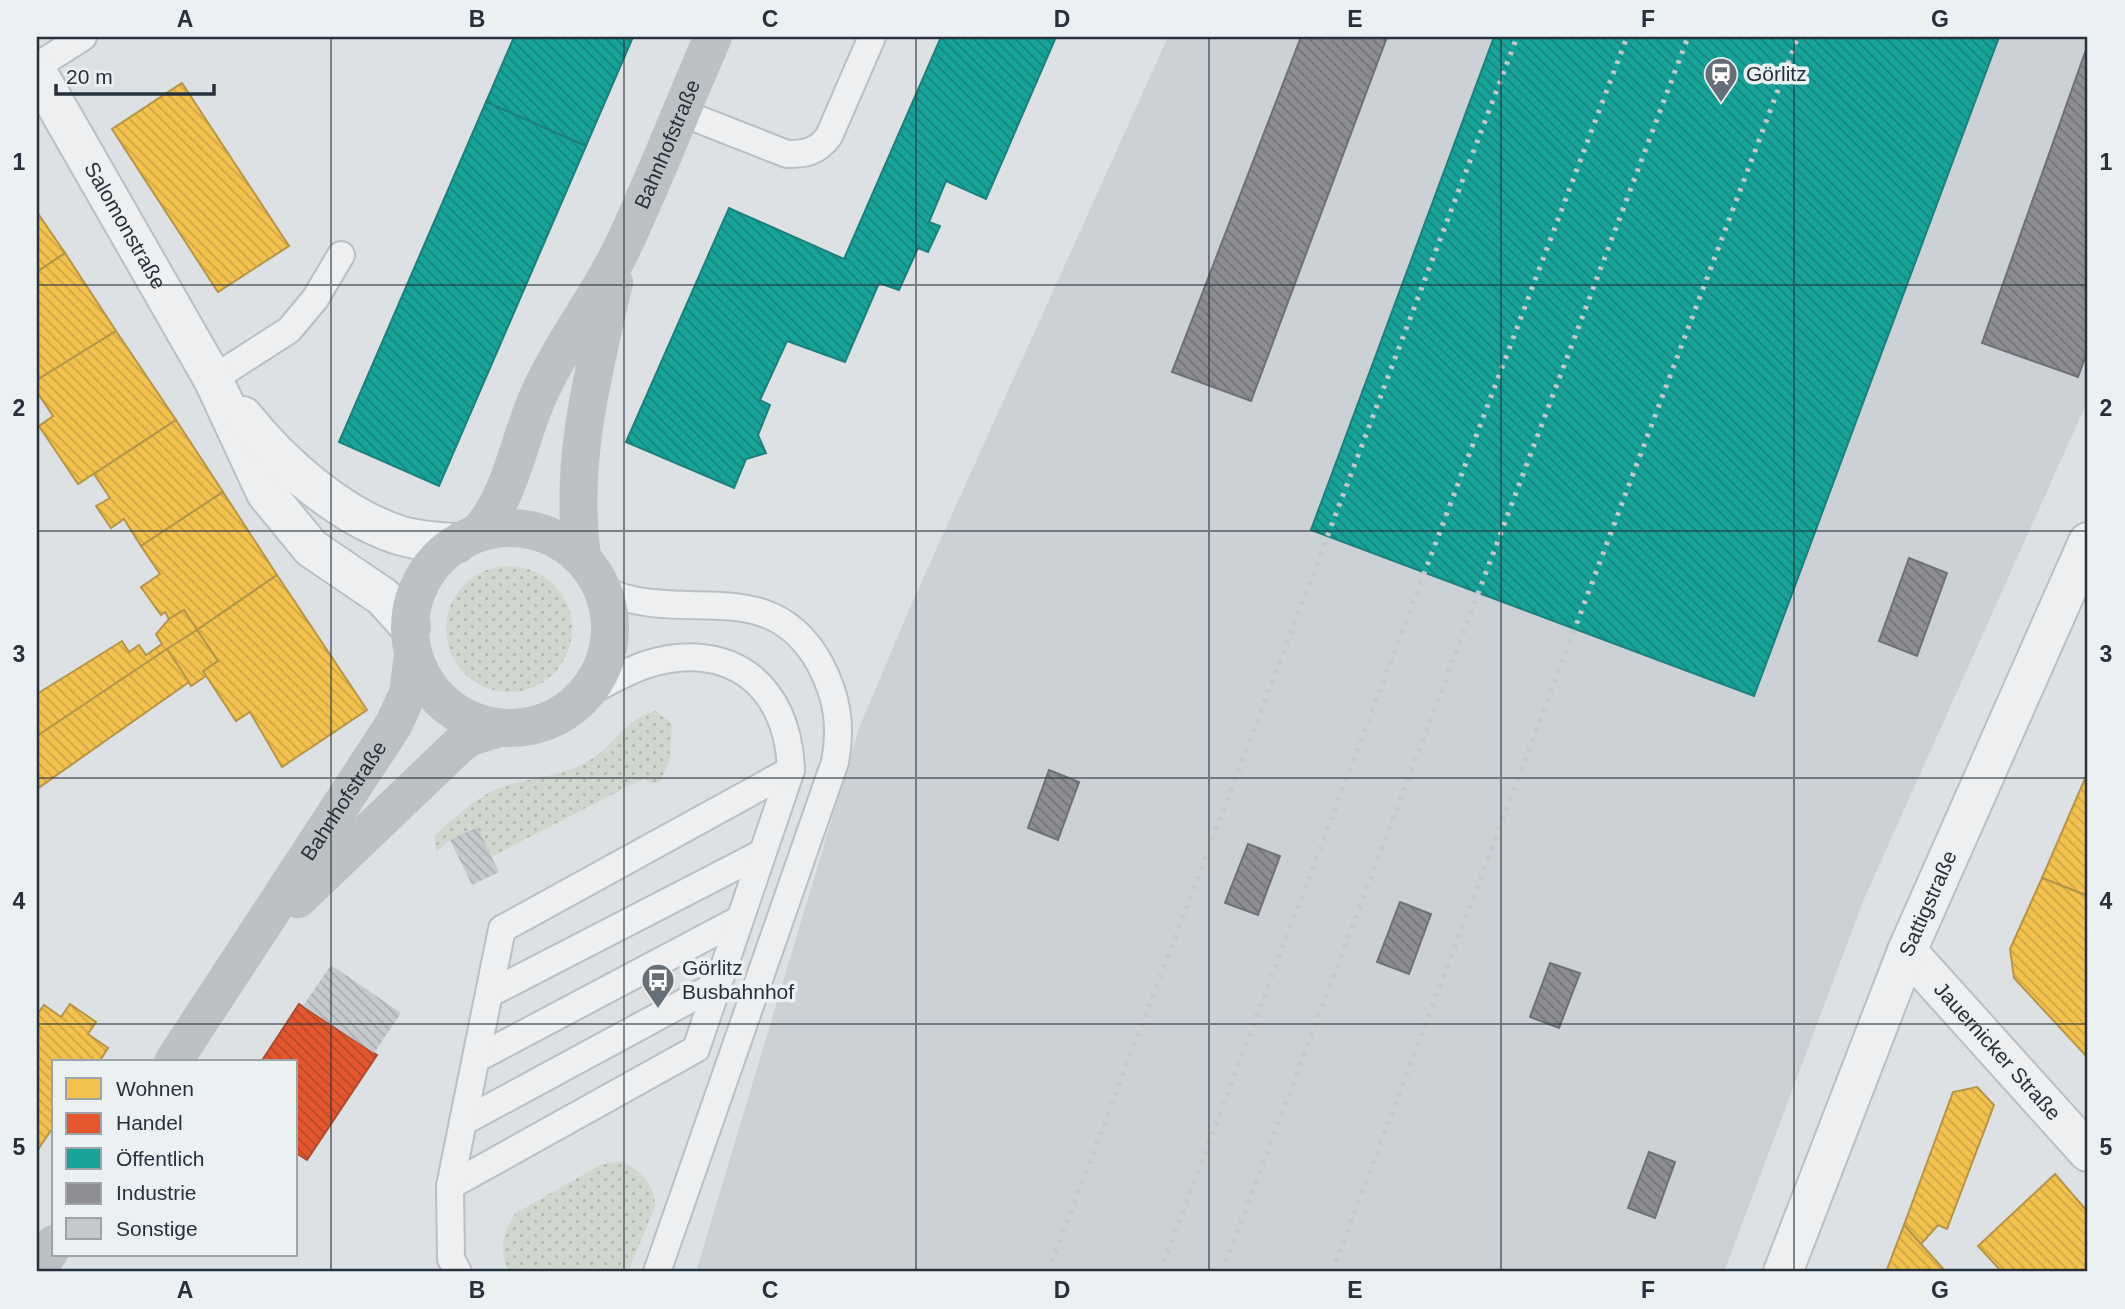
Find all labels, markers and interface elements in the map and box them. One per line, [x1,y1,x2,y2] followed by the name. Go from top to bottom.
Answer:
[177,6,193,32] text: A
[469,6,485,32] text: B
[762,6,778,32] text: C
[1054,6,1070,32] text: D
[1347,6,1363,32] text: E
[1641,6,1655,32] text: F
[1931,6,1949,32] text: G
[56,52,214,96] scale bar
[1702,55,1740,104] station icon: Görlitz
[1746,62,1807,85] place label: Görlitz
[66,65,113,88] text: 20 m
[630,76,704,212] street label: Bahnhofstraße
[13,149,26,175] text: 1
[2100,149,2113,175] text: 1
[80,158,171,293] street label: Salomonstraße
[13,395,25,421] text: 2
[2100,395,2112,421] text: 2
[13,641,25,667] text: 3
[2100,641,2112,667] text: 3
[296,737,391,865] street label: Bahnhofstraße
[1894,847,1961,960] street label: Sattigstraße
[13,888,26,914] text: 4
[2100,888,2113,914] text: 4
[682,956,794,1003] place label: Görlitz Busbahnhof
[639,961,677,1010] bus stop icon: Görlitz Busbahnhof
[1930,977,2066,1125] street label: Jauernicker Straße
[52,1060,298,1256] legend
[116,1077,194,1100] text: Wohnen
[116,1111,183,1134] text: Handel
[13,1134,26,1160] text: 5
[2100,1134,2113,1160] text: 5
[116,1147,204,1170] text: Öffentlich
[116,1181,197,1204] text: Industrie
[116,1217,198,1240] text: Sonstige
[177,1277,193,1303] text: A
[469,1277,485,1303] text: B
[762,1277,778,1303] text: C
[1054,1277,1070,1303] text: D
[1347,1277,1363,1303] text: E
[1641,1277,1655,1303] text: F
[1931,1277,1949,1303] text: G

